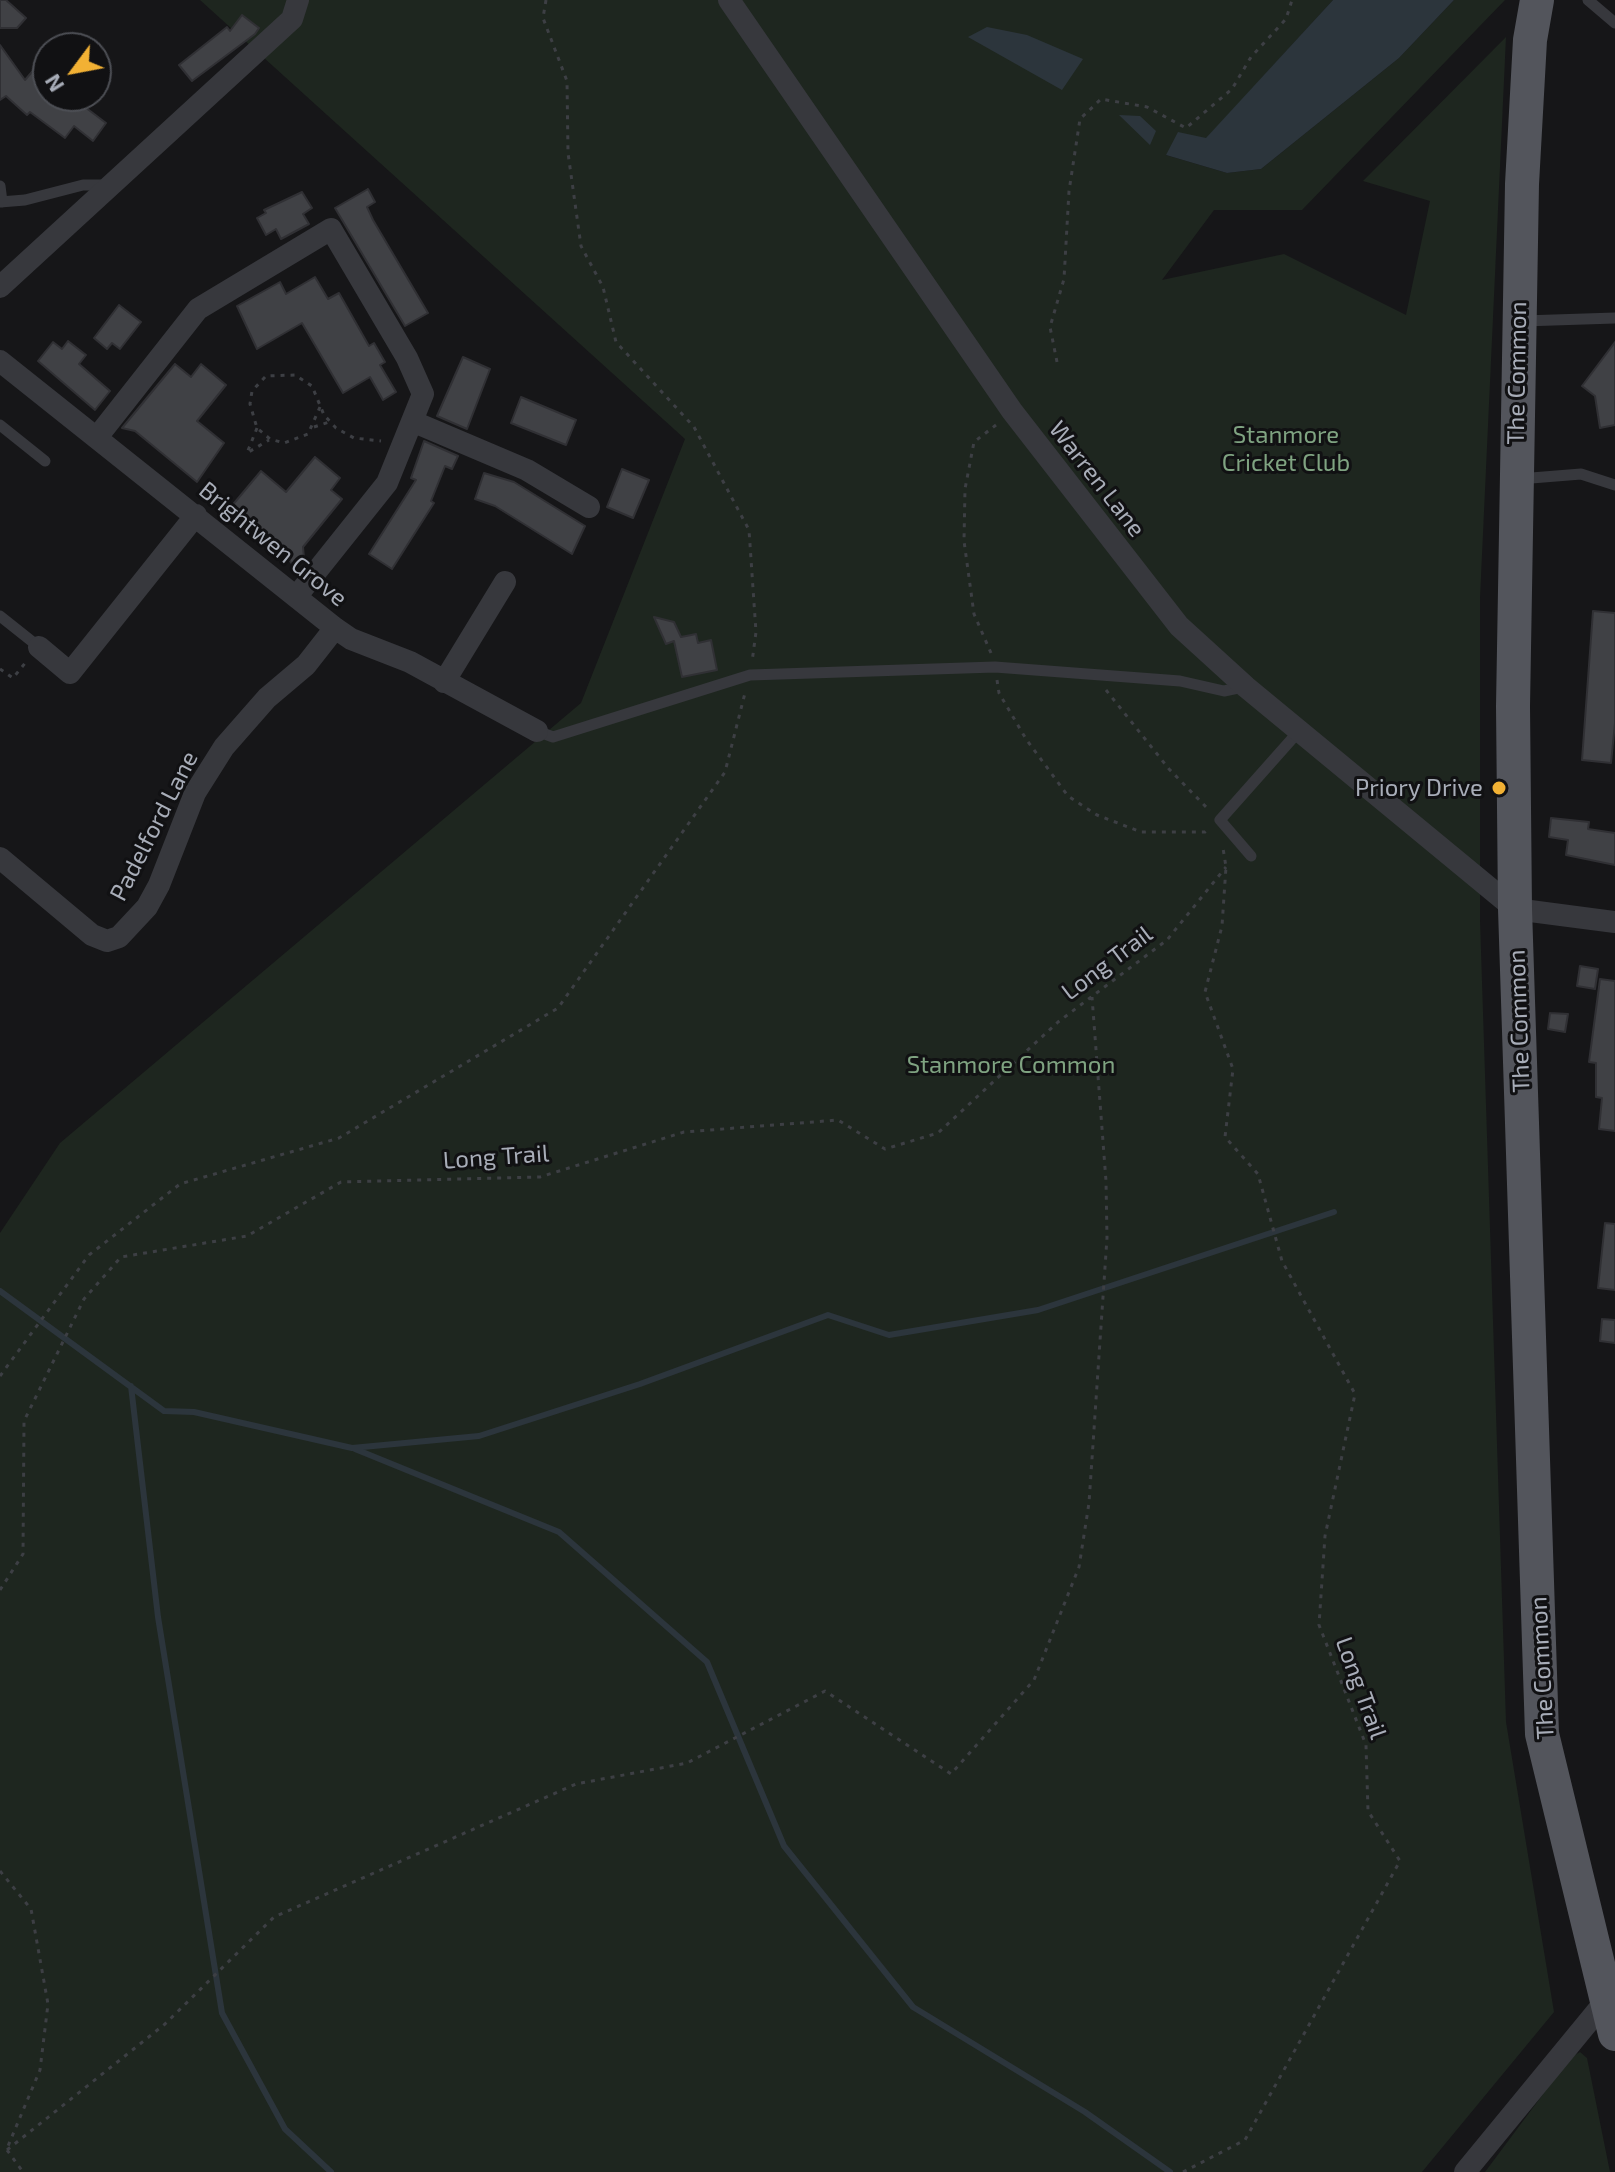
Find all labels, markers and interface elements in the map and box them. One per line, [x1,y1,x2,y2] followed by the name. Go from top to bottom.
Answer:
[32,32,112,112] north arrow
[38,70,69,97] text: N
[1501,301,1533,445] street label: The Common
[1043,415,1151,543] street label: Warren Lane
[1222,421,1350,477] park label: Stanmore Cricket Club
[193,475,353,613] street label: Brightwen Grove
[104,746,204,906] street label: Padelford Lane
[1355,774,1483,802] place label: Priory Drive
[1490,779,1508,797] marker: Priory Drive
[1056,920,1158,1006] street label: Long Trail
[1502,949,1536,1093] street label: The Common
[907,1051,1115,1079] park label: Stanmore Common
[442,1139,550,1175] street label: Long Trail
[1524,1596,1560,1740] street label: The Common
[1329,1633,1393,1743] street label: Long Trail

